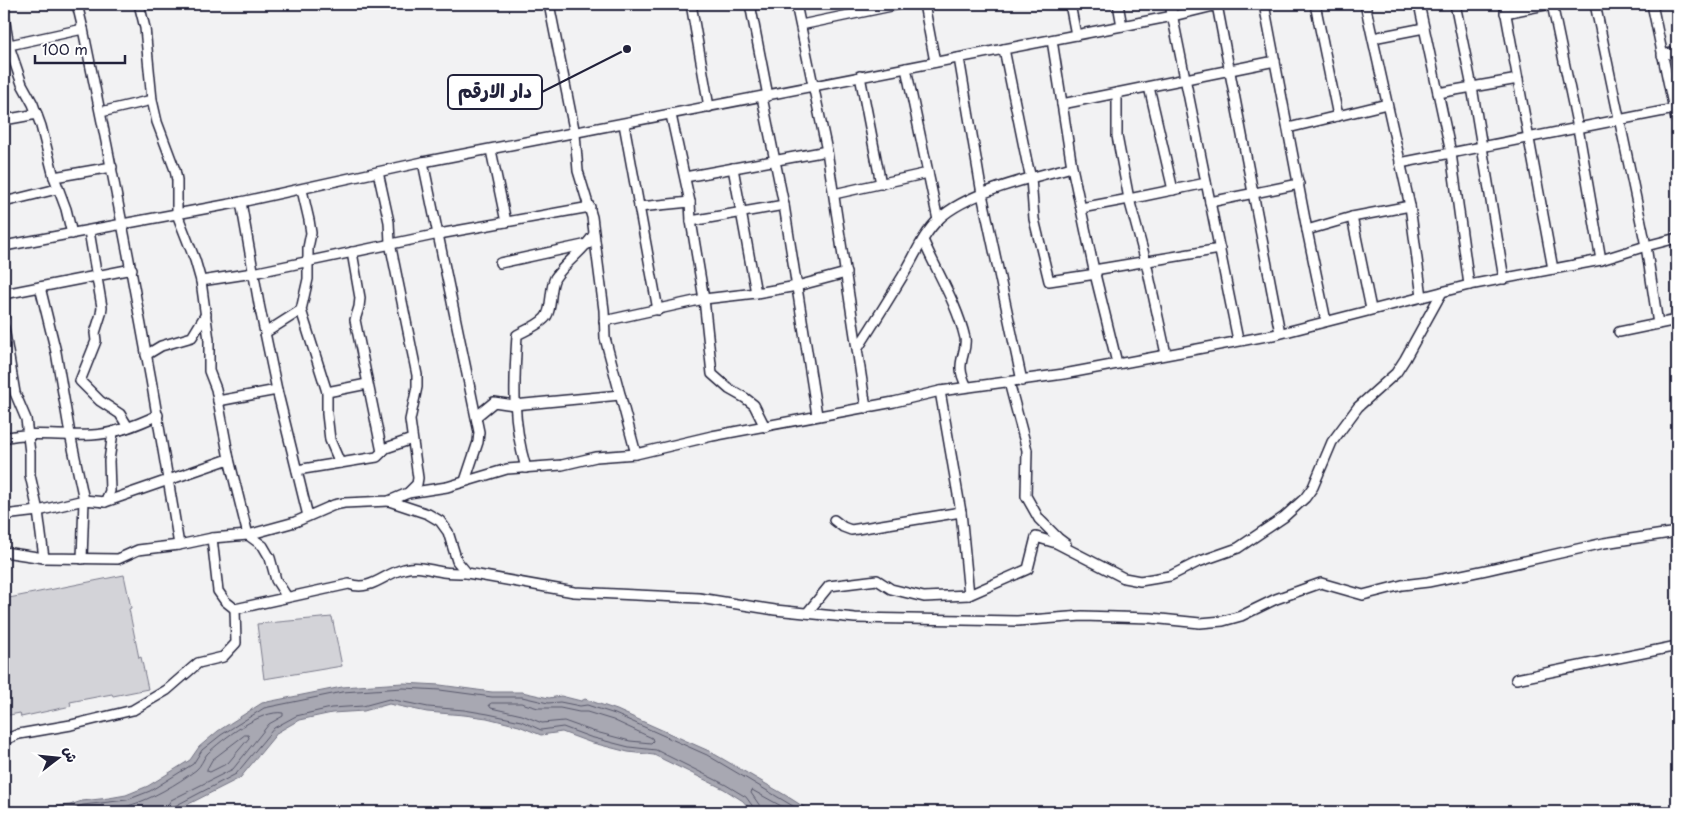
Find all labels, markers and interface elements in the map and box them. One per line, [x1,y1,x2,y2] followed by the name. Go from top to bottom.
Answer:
[35,32,125,64] scale bar
[42,37,88,60] text: 100 m
[448,75,542,109] callout: دار الارقم
[458,76,532,106] text: دار الارقم
[32,734,82,784] north arrow
[59,744,83,765] text: ش

